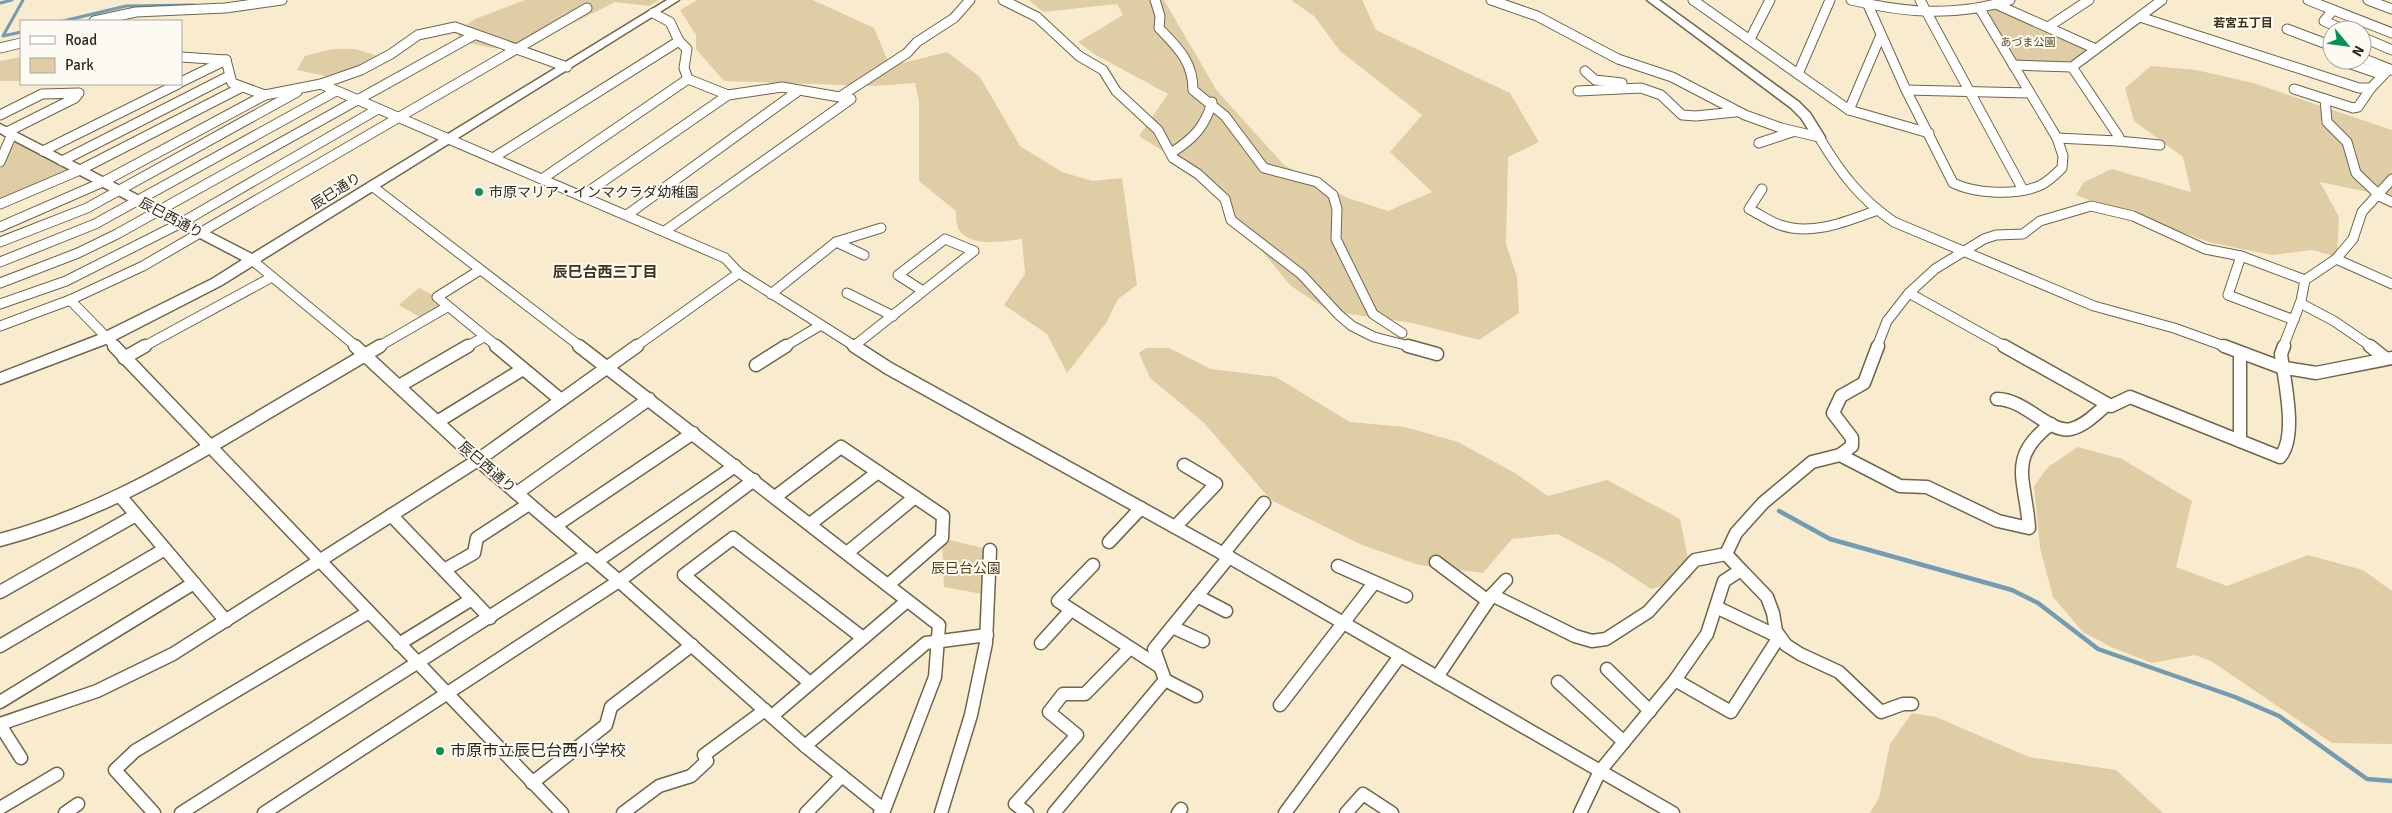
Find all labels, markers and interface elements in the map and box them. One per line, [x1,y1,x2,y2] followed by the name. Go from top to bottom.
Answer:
[2213,16,2273,31] district label: 若宮五丁目
[20,20,182,85] legend
[2322,20,2372,70] north arrow
[65,31,97,49] text: Road
[2001,36,2056,49] park label: あづま公園
[2348,43,2368,59] text: N
[65,56,94,74] text: Park
[308,169,364,213] street label: 辰巳通り
[489,184,699,201] place label: 市原マリア・インマクラダ幼稚園
[473,186,485,198] marker: 市原マリア・インマクラダ幼稚園
[136,194,206,242] street label: 辰巳西通り
[552,263,658,281] district label: 辰巳台西三丁目
[455,438,519,496] street label: 辰巳西通り
[931,560,1001,577] park label: 辰巳台公園
[450,741,626,761] place label: 市原市立辰巳台西小学校
[434,745,446,757] marker: 市原市立辰巳台西小学校

